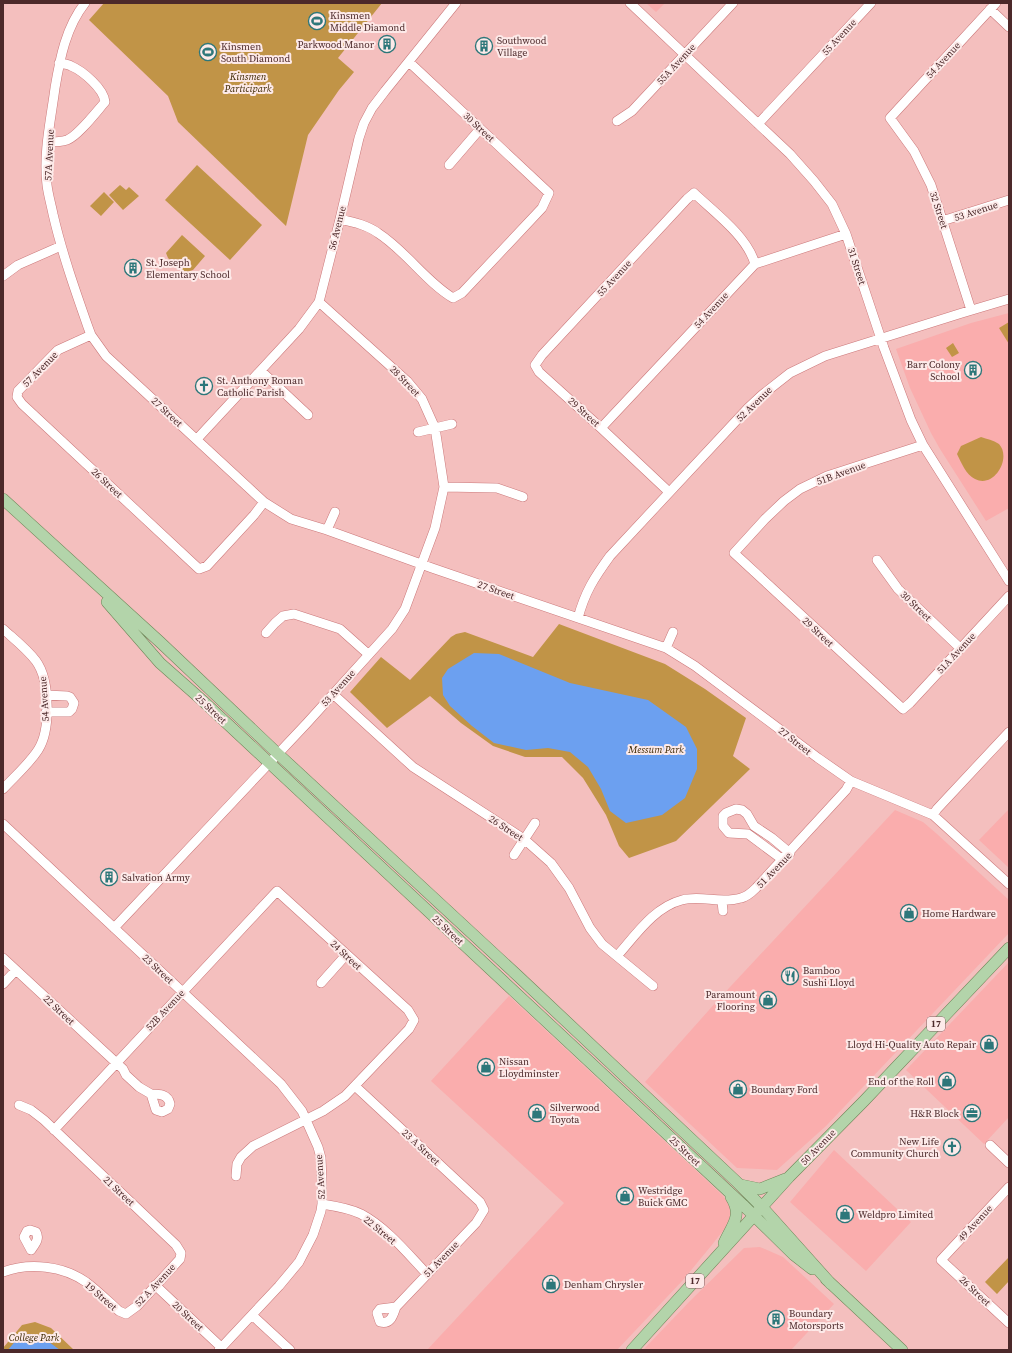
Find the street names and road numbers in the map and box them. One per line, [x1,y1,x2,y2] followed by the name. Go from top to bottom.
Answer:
[819,16,859,58] street label: 55 Avenue
[923,39,963,81] street label: 54 Avenue
[654,41,698,87] street label: 55A Avenue
[461,109,498,145] street label: 30 Street
[41,129,57,181] street label: 57A Avenue
[927,190,951,231] street label: 32 Street
[953,198,999,224] street label: 53 Avenue
[325,205,349,251] street label: 56 Avenue
[845,246,869,287] street label: 31 Street
[594,257,634,299] street label: 55 Avenue
[691,289,731,331] street label: 54 Avenue
[19,348,61,390] street label: 57 Avenue
[387,363,423,400] street label: 28 Street
[733,384,775,424] street label: 52 Avenue
[149,394,186,430] street label: 27 Street
[565,394,603,430] street label: 29 Street
[815,458,867,488] street label: 51B Avenue
[89,465,126,501] street label: 26 Street
[476,578,517,603] street label: 27 Street
[898,588,935,624] street label: 30 Street
[800,614,837,650] street label: 29 Street
[934,630,978,676] street label: 51A Avenue
[318,667,358,709] street label: 53 Avenue
[36,676,52,722] street label: 54 Avenue
[193,691,230,727] street label: 25 Street
[776,724,815,758] street label: 27 Street
[486,812,526,844] street label: 26 Street
[754,849,794,891] street label: 51 Avenue
[430,912,467,948] street label: 25 Street
[328,937,365,973] street label: 24 Street
[140,951,177,987] street label: 23 Street
[143,987,187,1033] street label: 52B Avenue
[41,992,78,1028] street label: 22 Street
[927,1017,945,1031] road number: 17
[399,1126,443,1168] street label: 23 A Street
[798,1126,838,1168] street label: 50 Avenue
[667,1133,704,1169] street label: 25 Street
[312,1154,328,1200] street label: 52 Avenue
[101,1173,138,1209] street label: 21 Street
[955,1202,995,1244] street label: 49 Avenue
[361,1213,400,1248] street label: 22 Street
[421,1238,461,1280] street label: 51 Avenue
[132,1261,178,1309] street label: 52 A Avenue
[957,1273,994,1309] street label: 26 Street
[686,1274,704,1288] road number: 17
[82,1279,120,1314] street label: 19 Street
[170,1298,207,1334] street label: 20 Street

